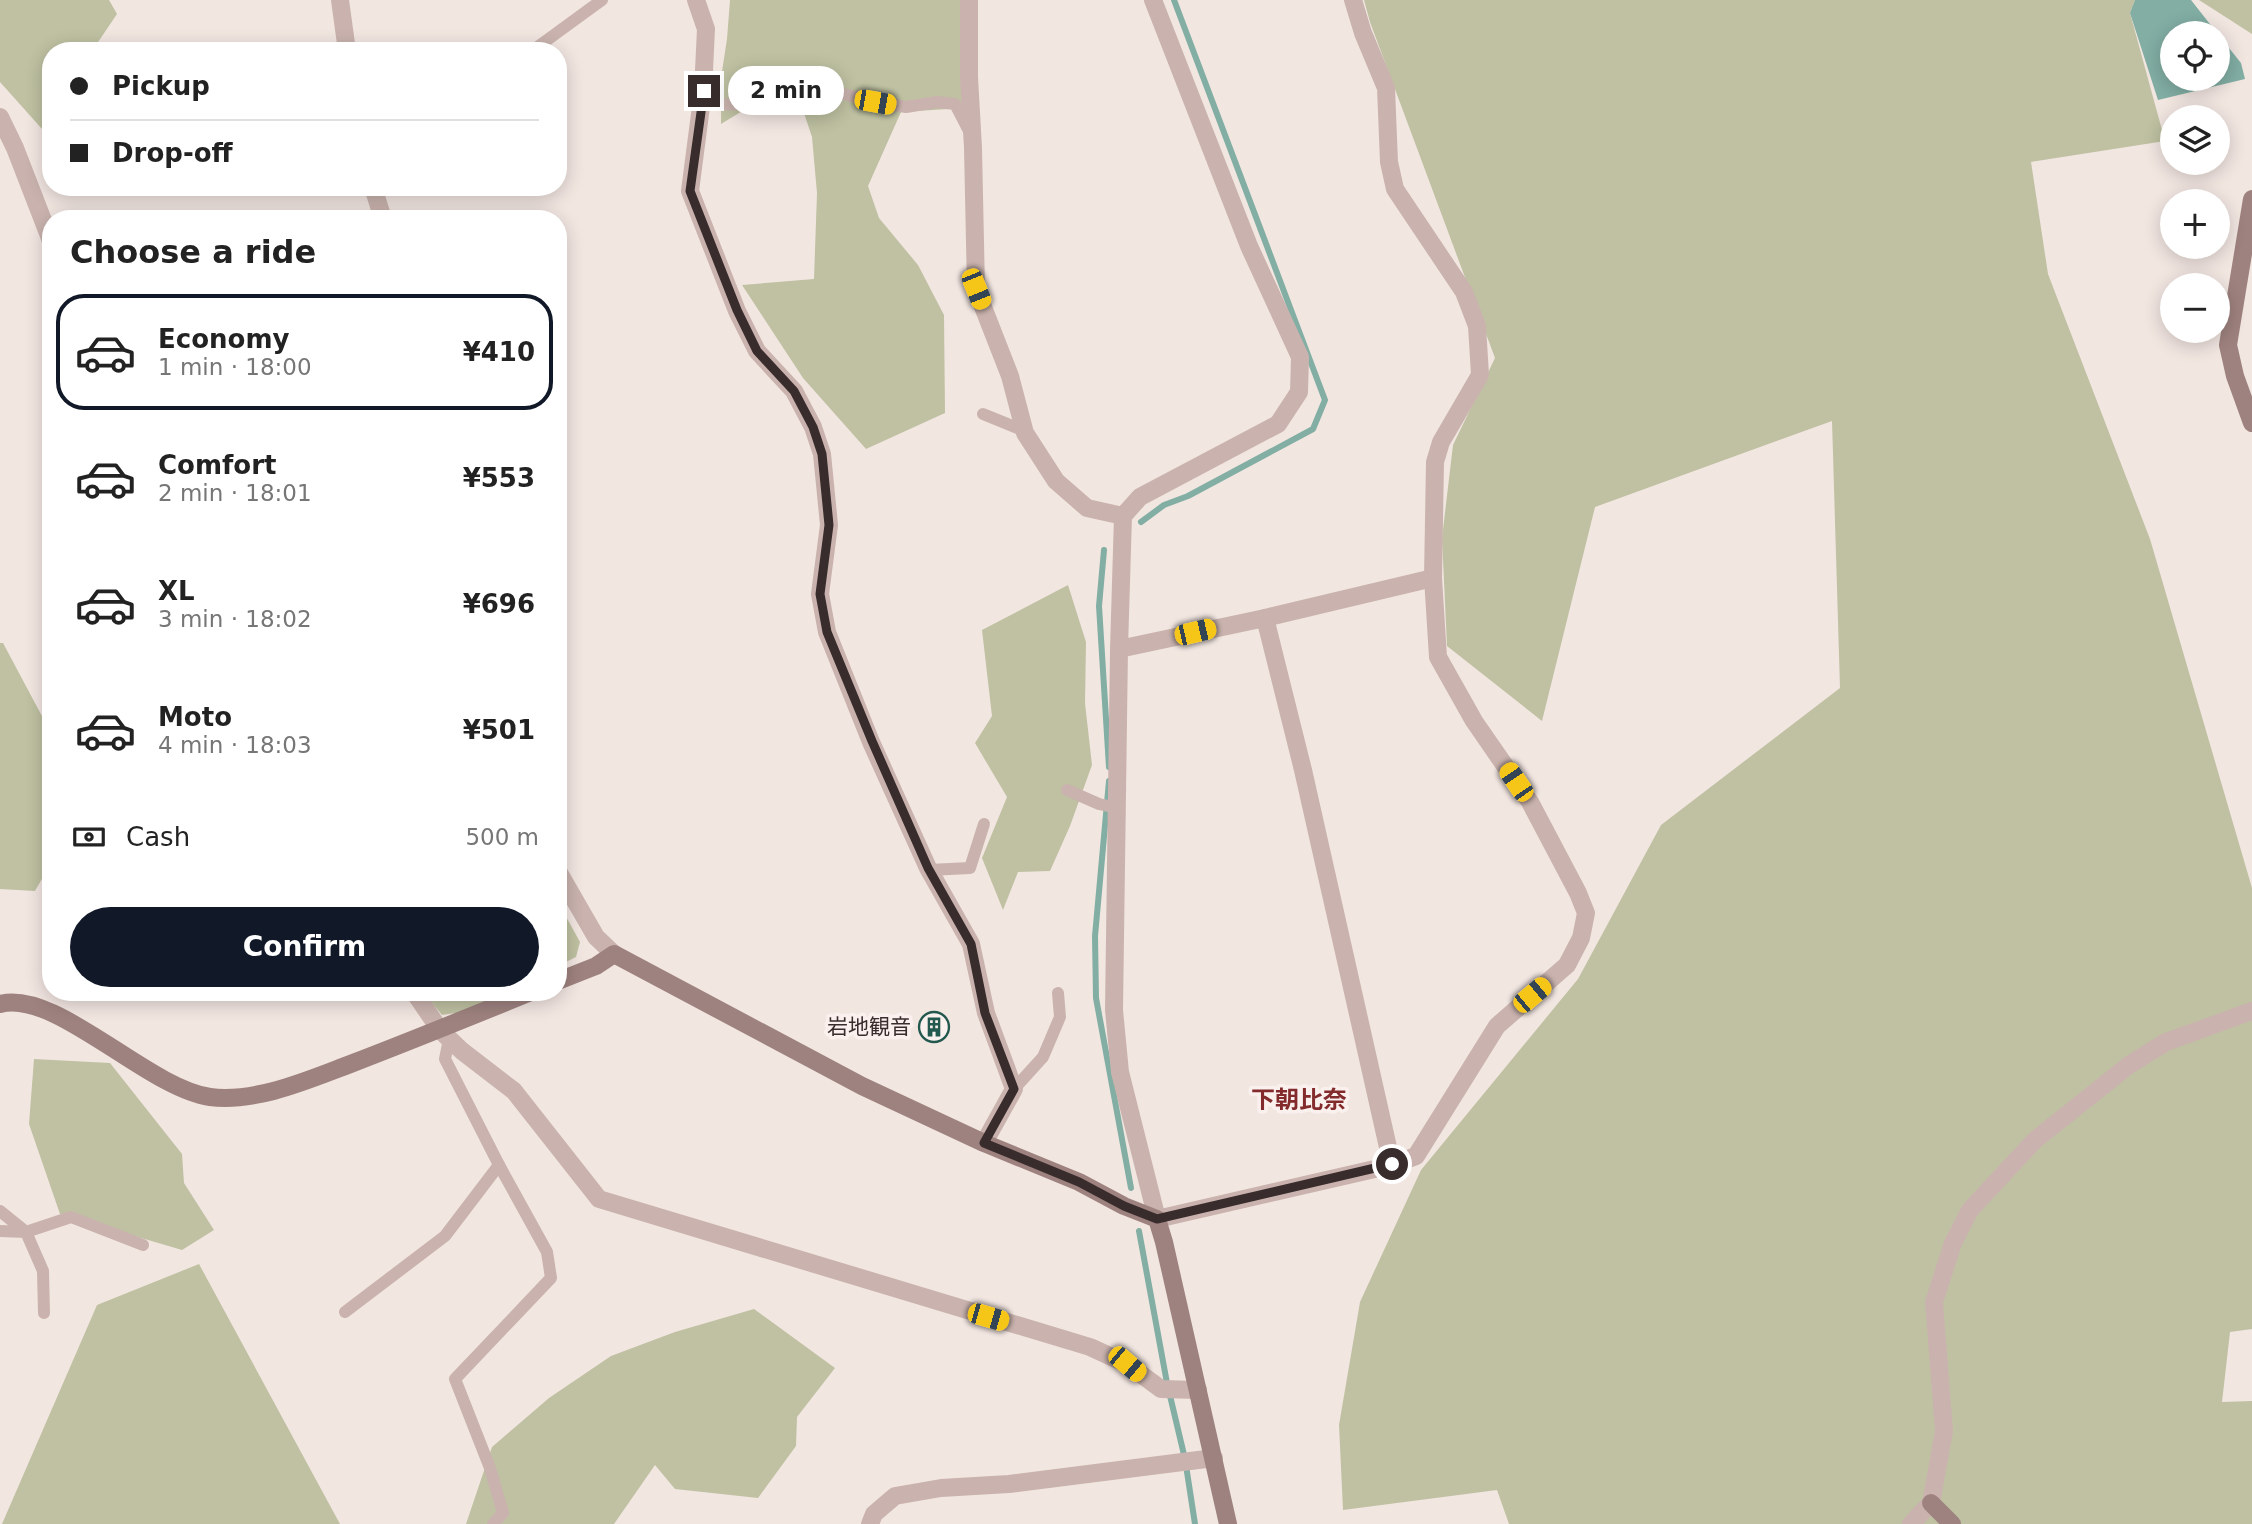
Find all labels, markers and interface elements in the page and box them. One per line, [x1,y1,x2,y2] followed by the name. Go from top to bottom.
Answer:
[2160,21,2230,343] map controls
[2160,21,2230,91] button: locate
[728,66,844,116] callout: 2 min
[112,71,210,101] text: Pickup
[688,75,720,107] route end
[750,77,822,103] text: 2 min
[853,88,898,116] car
[2160,105,2230,175] button: layers
[112,138,233,168] text: Drop-off
[2160,189,2230,259] button: +
[70,233,316,271] text: Choose a ride
[959,266,994,312] car
[2160,273,2230,343] button: −
[74,321,137,384] icon: car
[158,324,289,354] text: Economy
[463,337,535,367] text: ¥410
[158,354,312,380] text: 1 min · 18:00
[74,447,137,510] icon: car
[158,450,276,480] text: Comfort
[463,463,535,493] text: ¥553
[158,480,312,506] text: 2 min · 18:01
[74,573,137,636] icon: car
[158,576,195,606] text: XL
[463,589,535,619] text: ¥696
[158,606,312,632] text: 3 min · 18:02
[1173,617,1218,647] car
[74,699,137,762] icon: car
[158,702,232,732] text: Moto
[463,715,535,745] text: ¥501
[158,732,312,758] text: 4 min · 18:03
[1496,759,1537,805] car
[70,818,108,856] icon: cash
[126,822,190,852] text: Cash
[465,824,539,850] text: 500 m
[70,907,539,987] button: Confirm
[1510,973,1555,1017] car
[917,1010,951,1044] building icon: 岩地観音
[827,1015,911,1039] place label: 岩地観音
[1251,1086,1347,1114] district label: 下朝比奈
[1376,1148,1408,1180] route start
[965,1301,1012,1333] car
[1105,1342,1150,1386] car

